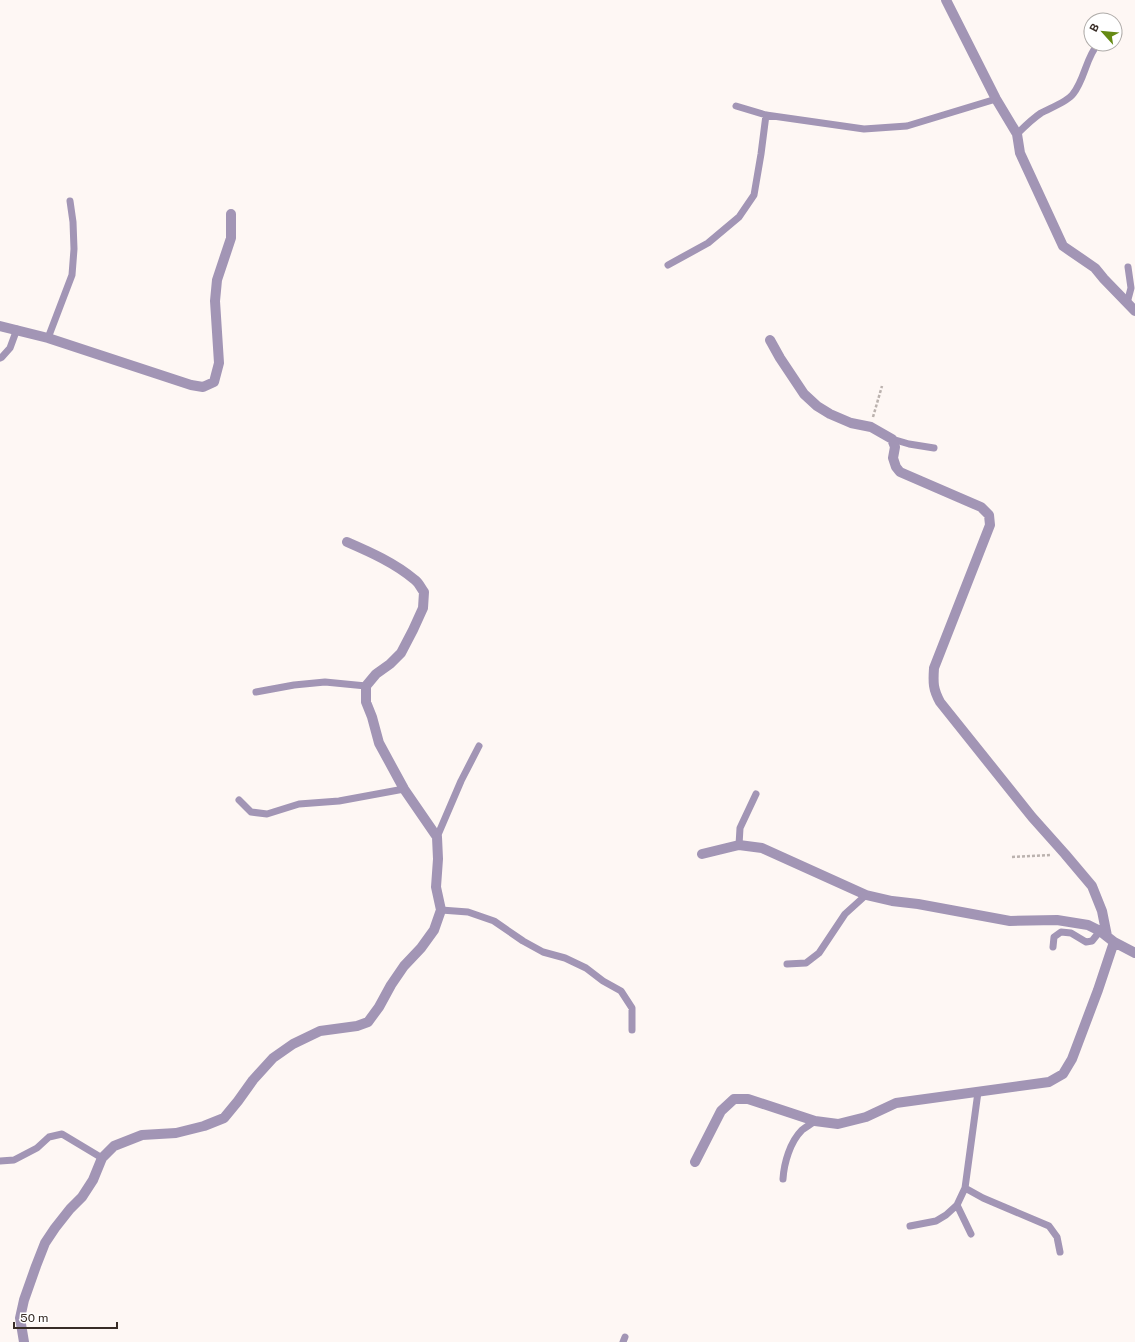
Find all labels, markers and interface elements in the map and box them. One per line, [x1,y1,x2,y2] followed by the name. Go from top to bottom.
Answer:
[1083,12,1123,52] north arrow
[1087,21,1101,34] text: B
[14,1304,117,1330] scale bar
[20,1311,48,1325] text: 50 m

